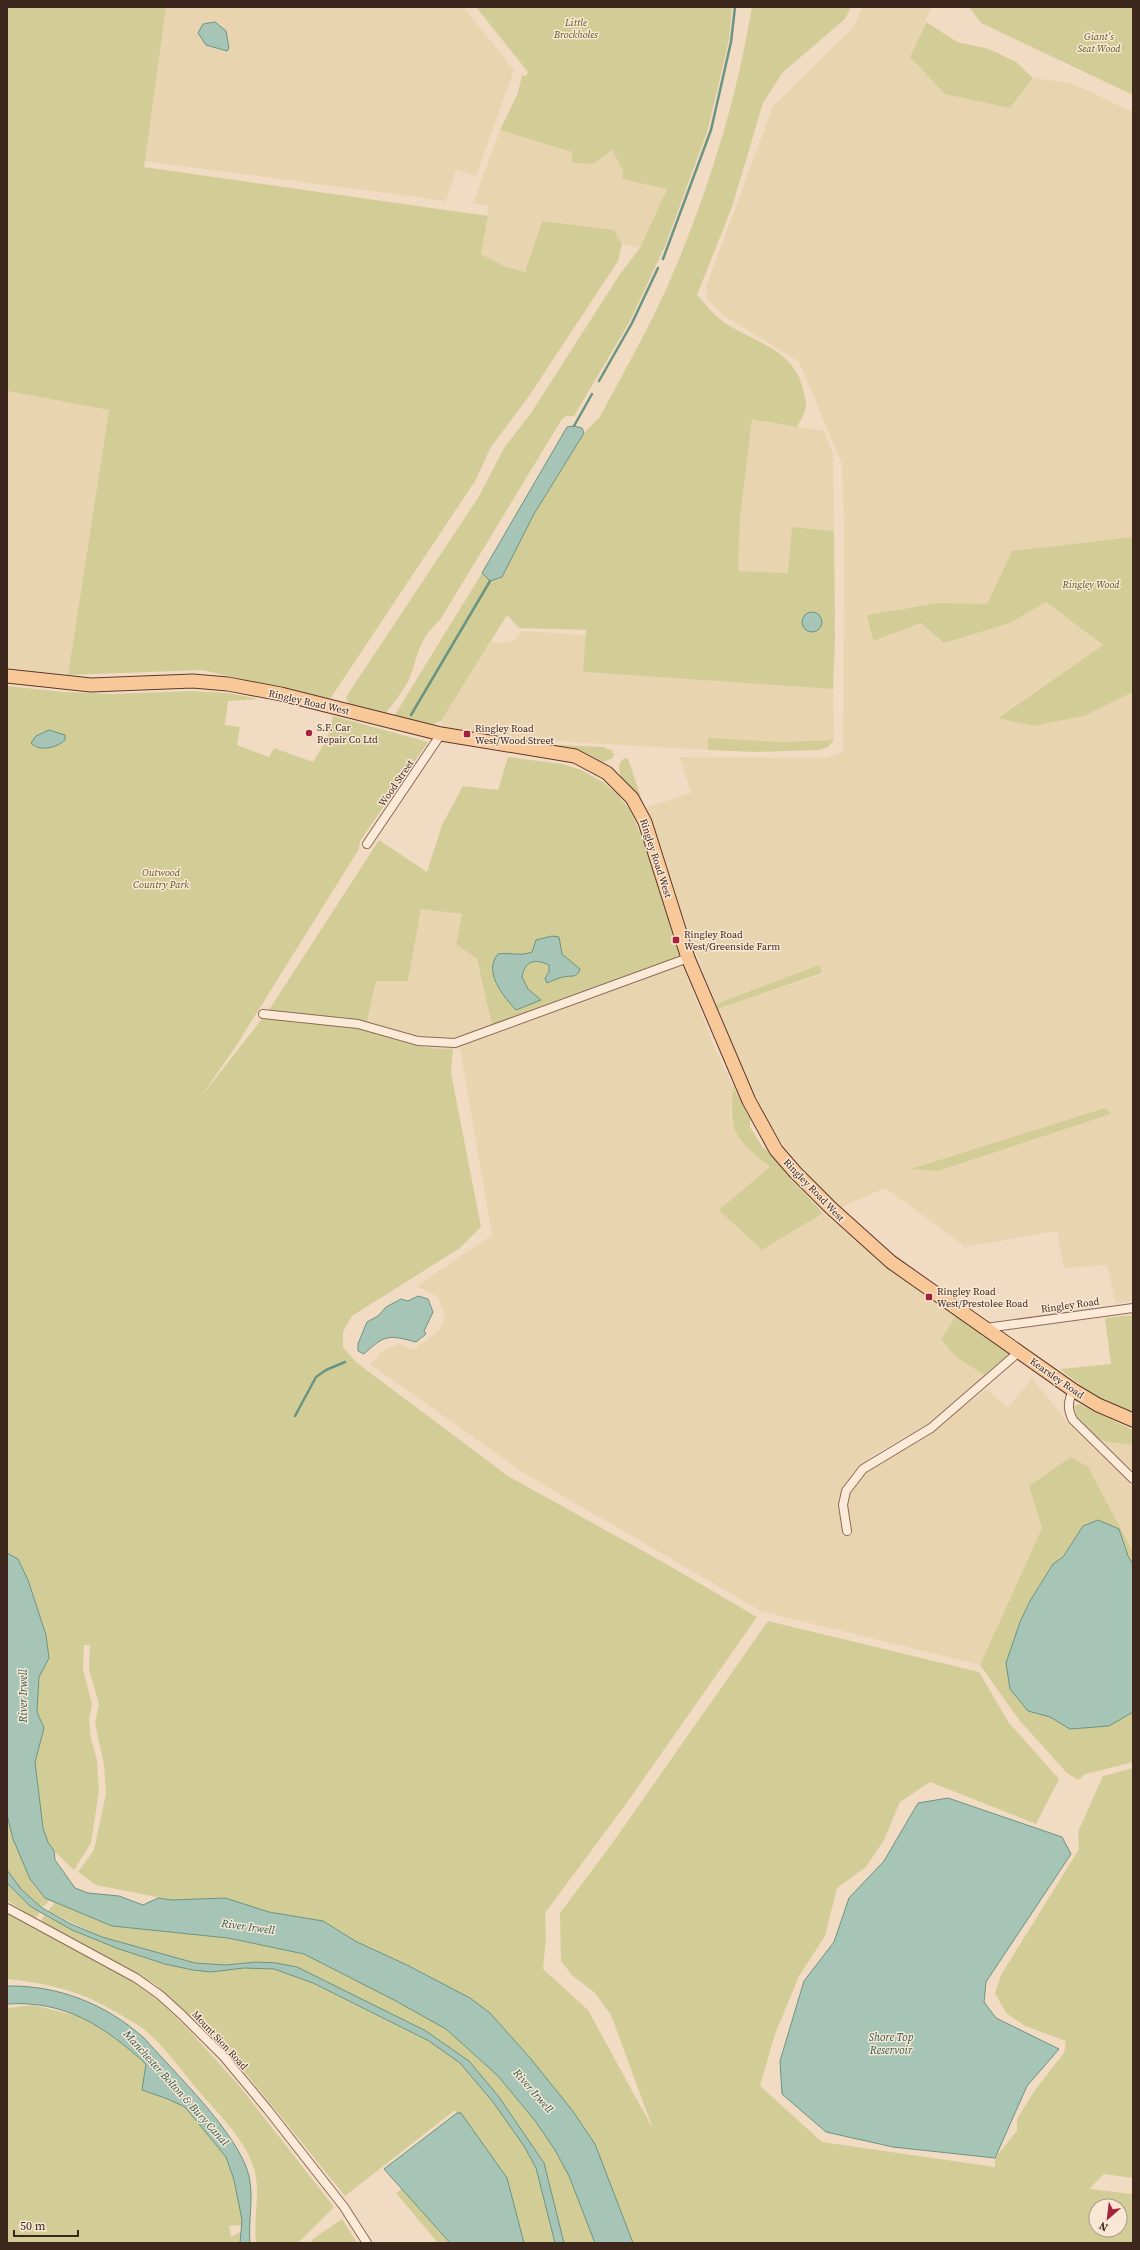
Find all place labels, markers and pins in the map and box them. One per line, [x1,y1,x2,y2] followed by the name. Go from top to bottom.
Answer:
[317,721,378,746] place label: S.F. Car Repair Co Ltd
[475,722,554,747] place label: Ringley Road West/Wood Street
[304,728,314,738] marker: S.F. Car Repair Co Ltd
[462,729,472,739] marker: Ringley Road West/Wood Street
[684,928,780,953] place label: Ringley Road West/Greenside Farm
[671,935,681,945] marker: Ringley Road West/Greenside Farm
[937,1285,1028,1310] place label: Ringley Road West/Prestolee Road
[924,1292,934,1302] marker: Ringley Road West/Prestolee Road

